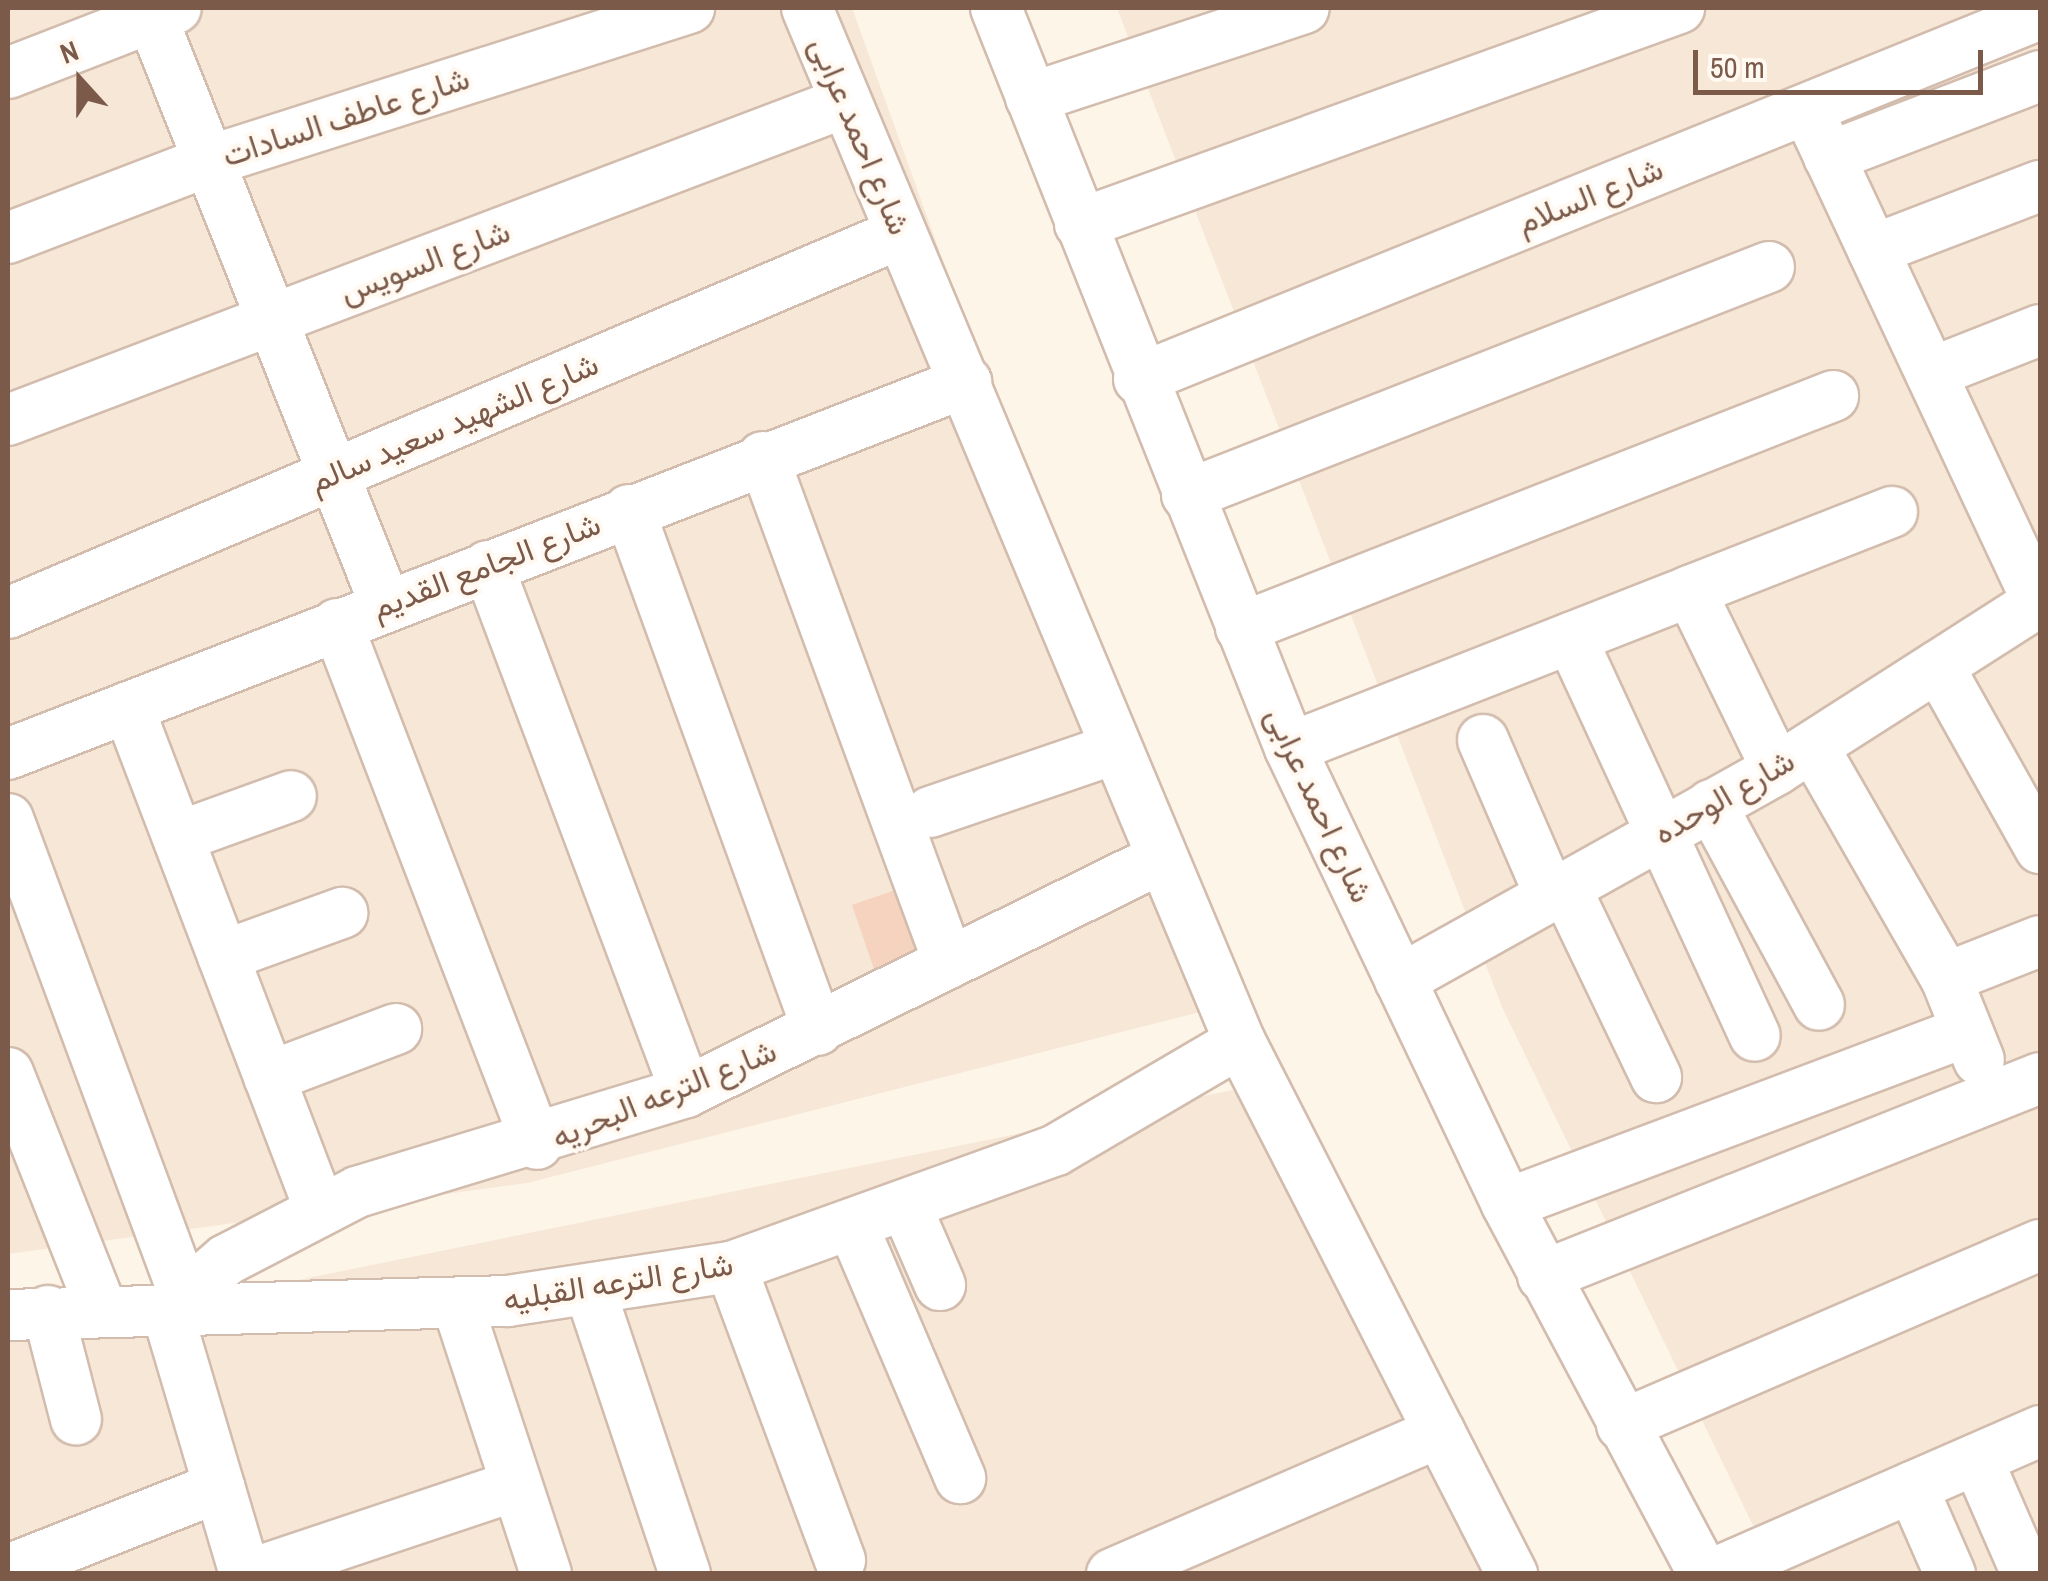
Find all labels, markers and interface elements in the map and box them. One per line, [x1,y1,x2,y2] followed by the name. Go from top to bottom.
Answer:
[30,30,130,130] north arrow
[1698,30,1988,92] scale bar
[55,31,84,73] text: N
[801,32,919,240] street label: شارع احمد عرابى
[1710,47,1765,87] text: 50 m
[218,59,474,175] street label: شارع عاطف السادات
[1512,149,1668,243] street label: شارع السلام
[335,212,515,312] street label: شارع السويس
[304,345,604,501] street label: شارع الشهيد سعيد سالم
[366,505,606,627] street label: شارع الجامع القديم
[1257,701,1381,909] street label: شارع احمد عرابى
[1647,741,1801,853] street label: شارع الوحده
[546,1031,782,1157] street label: شارع الترعه البحريه
[500,1245,736,1319] street label: شارع الترعه القبليه

